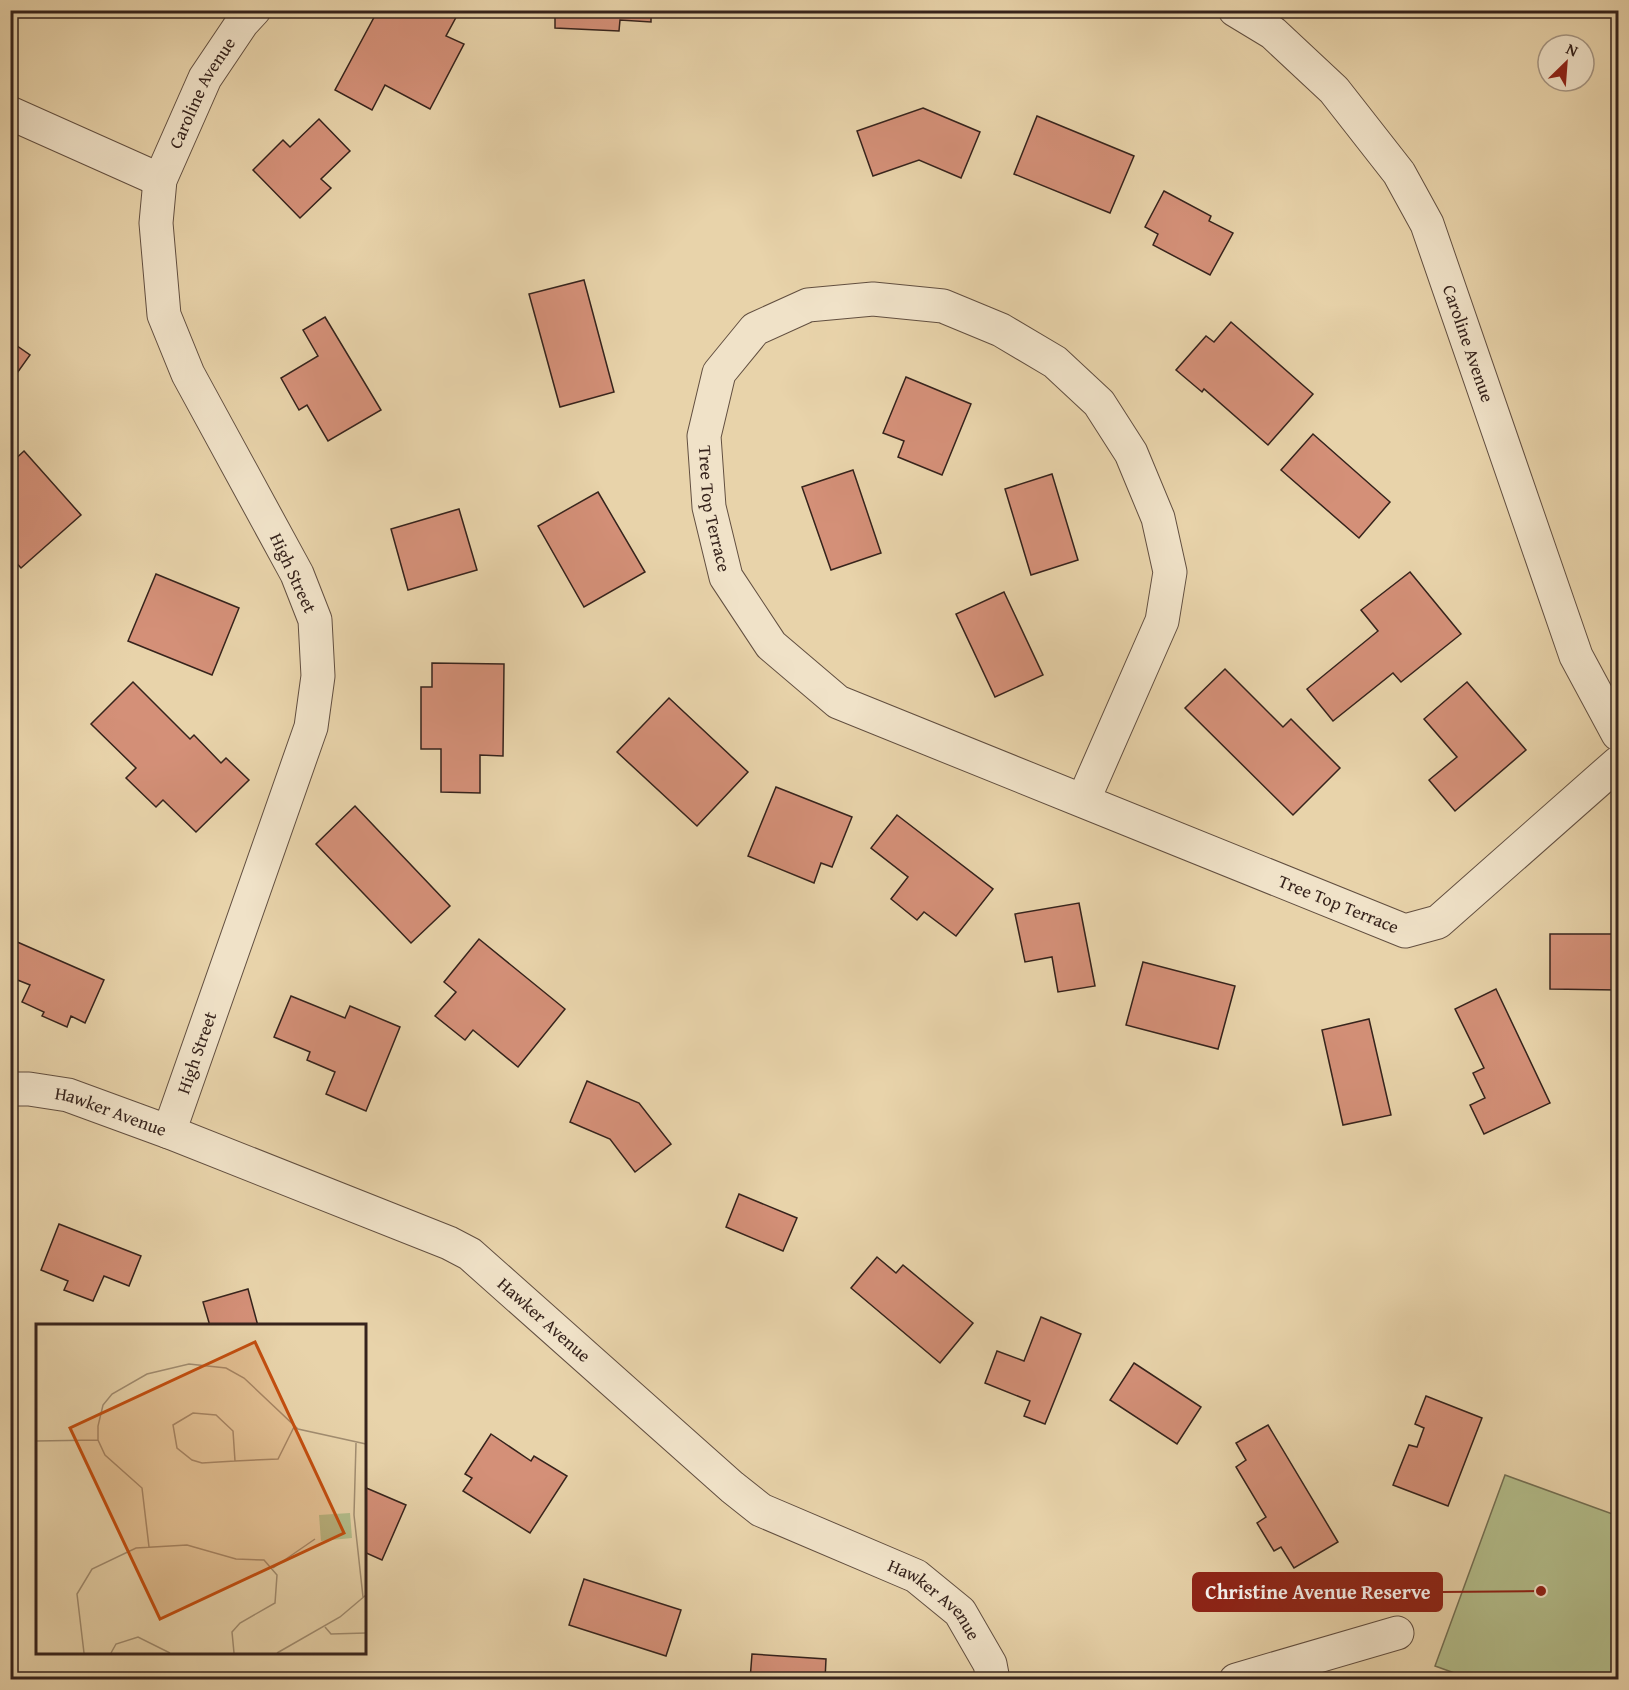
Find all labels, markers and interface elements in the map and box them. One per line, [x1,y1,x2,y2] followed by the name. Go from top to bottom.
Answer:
[162,31,242,153] street label: Caroline Avenue
[1536,33,1596,93] north arrow
[1562,36,1583,63] text: N
[1436,281,1501,406] street label: Caroline Avenue
[692,445,738,575] street label: Tree Top Terrace
[263,528,324,618] street label: High Street
[1274,867,1403,940] street label: Tree Top Terrace
[169,1007,223,1097] street label: High Street
[53,1079,170,1143] street label: Hawker Avenue
[492,1271,597,1368] street label: Hawker Avenue
[36,1324,366,1654] inset map
[884,1552,987,1645] street label: Hawker Avenue
[1193,1573,1442,1611] callout: Christine Avenue Reserve
[1205,1577,1431,1606] text: Christine Avenue Reserve

